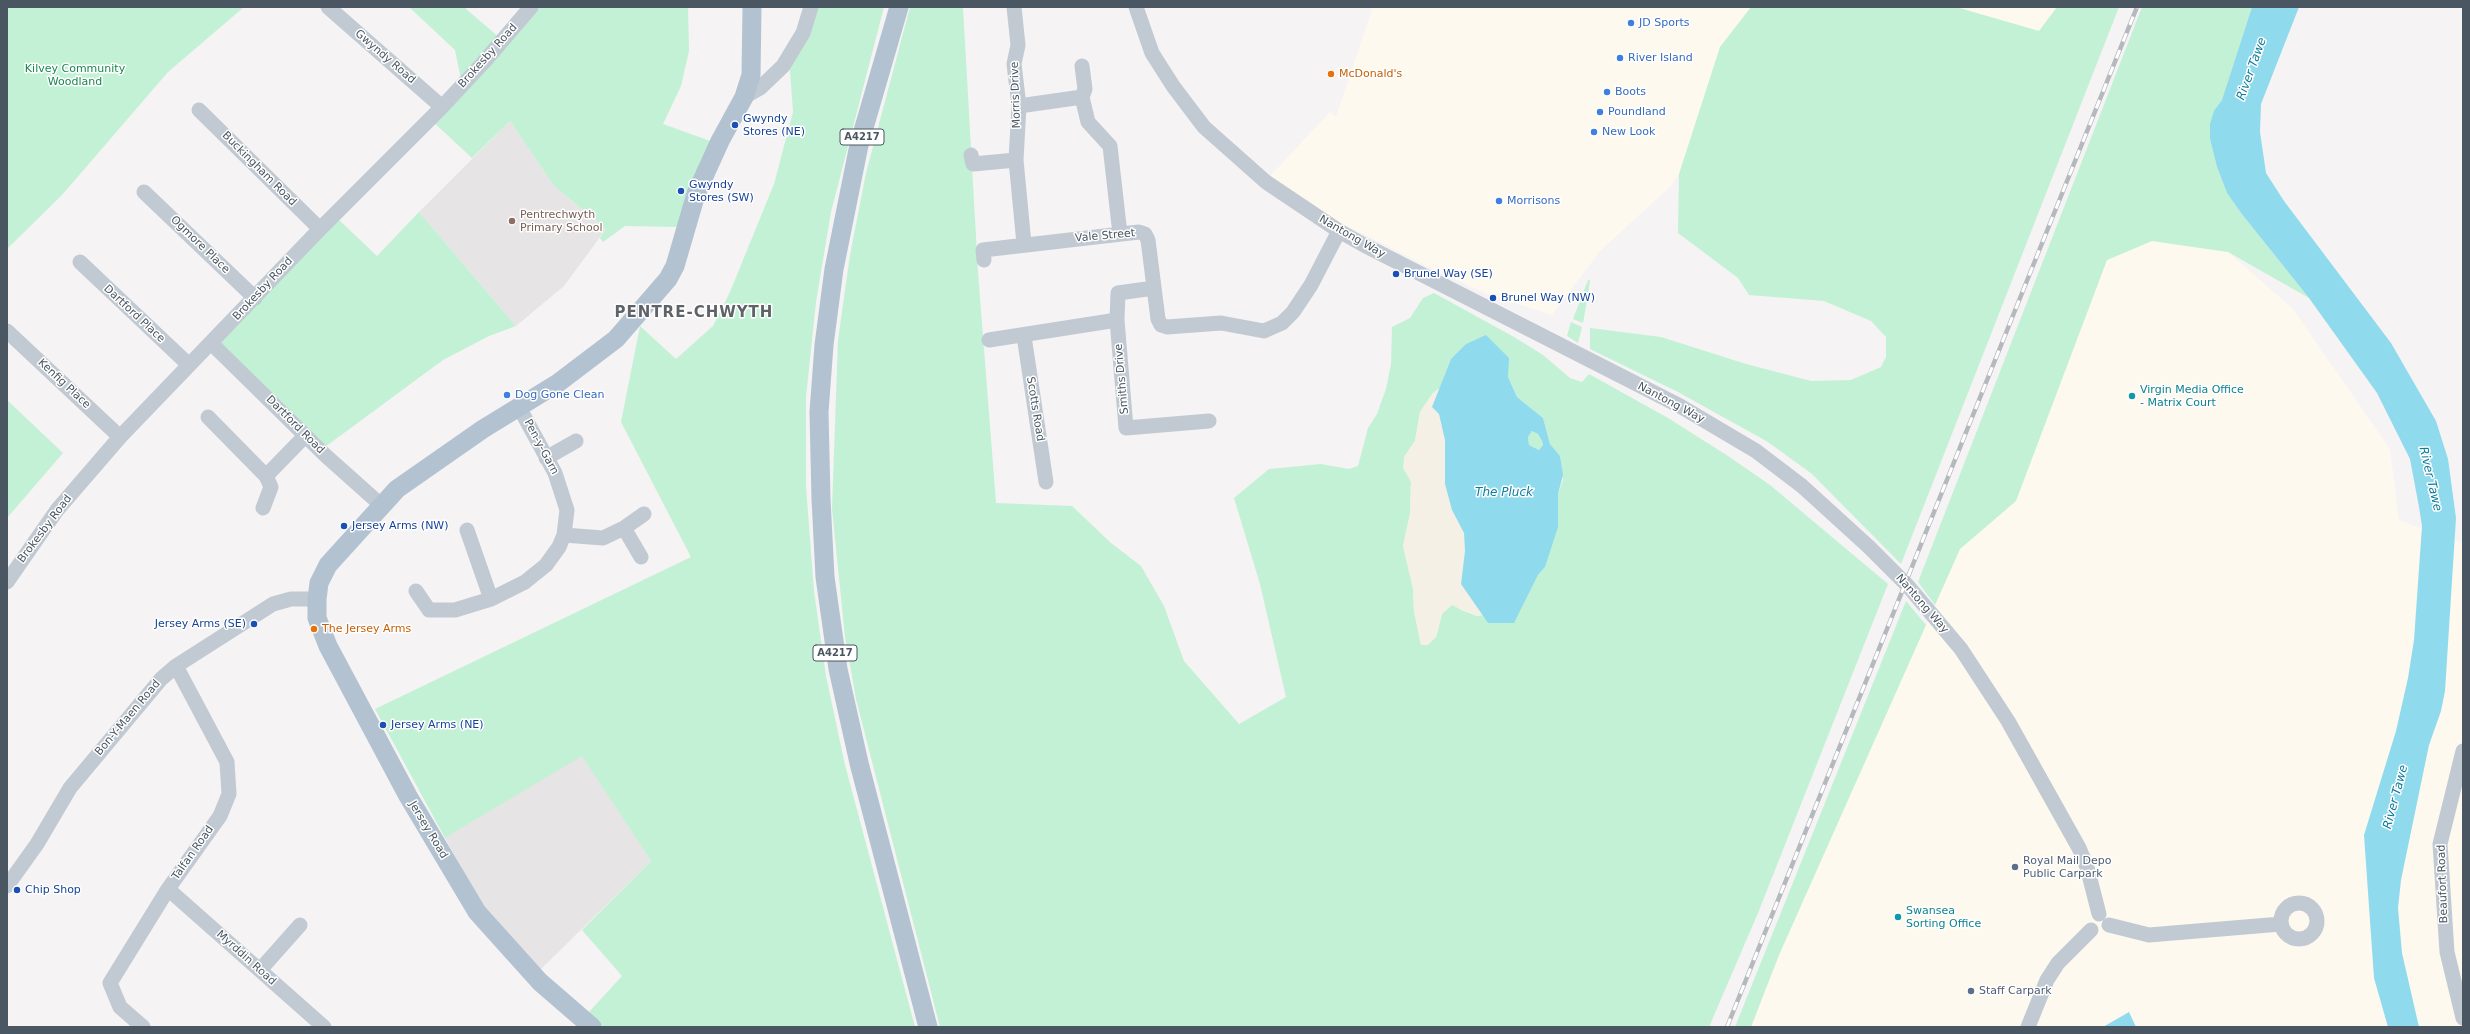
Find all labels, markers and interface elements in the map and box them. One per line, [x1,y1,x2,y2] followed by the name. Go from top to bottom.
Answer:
[1639,16,1689,30] place label: JD Sports
[1626,18,1636,28] marker: JD Sports
[456,21,520,91] street label: Brokesby Road
[352,27,418,87] street label: Gwyndy Road
[2234,36,2270,102] water label: River Tawe
[1628,51,1693,65] place label: River Island
[1615,53,1625,63] marker: River Island
[1008,61,1024,129] street label: Morris Drive
[25,62,125,88] park label: Kilvey Community Woodland
[1339,67,1402,81] place label: McDonald's
[1326,69,1336,79] marker: McDonald's
[1615,85,1646,99] place label: Boots
[1602,87,1612,97] marker: Boots
[1608,105,1666,119] place label: Poundland
[1595,107,1605,117] marker: Poundland
[743,112,805,138] place label: Gwyndy Stores (NE)
[730,120,740,130] marker: Gwyndy Stores (NE)
[1602,125,1655,139] place label: New Look
[1589,127,1599,137] marker: New Look
[219,129,299,209] street label: Buckingham Road
[840,129,884,145] road number: A4217
[689,178,754,204] place label: Gwyndy Stores (SW)
[676,186,686,196] marker: Gwyndy Stores (SW)
[1507,194,1560,208] place label: Morrisons
[1494,196,1504,206] marker: Morrisons
[520,208,603,234] place label: Pentrechwyth Primary School
[1317,213,1387,261] street label: Nantong Way
[168,214,232,276] street label: Ogmore Place
[507,216,517,226] marker: Pentrechwyth Primary School
[1074,227,1136,245] street label: Vale Street
[230,255,296,323] street label: Brokesby Road
[1404,267,1493,281] place label: Brunel Way (SE)
[1391,269,1401,279] marker: Brunel Way (SE)
[101,282,167,346] street label: Dartford Place
[1501,291,1595,305] place label: Brunel Way (NW)
[1488,293,1498,303] marker: Brunel Way (NW)
[615,304,773,322] district label: PENTRE-CHWYTH
[1112,343,1132,415] street label: Smiths Drive
[35,356,93,412] street label: Kenfig Place
[1023,376,1047,442] street label: Scotts Road
[1635,380,1707,426] street label: Nantong Way
[2140,383,2244,409] place label: Virgin Media Office - Matrix Court
[515,388,604,402] place label: Dog Gone Clean
[502,390,512,400] marker: Dog Gone Clean
[2127,391,2137,401] marker: Virgin Media Office - Matrix Court
[263,393,327,457] street label: Dartford Road
[521,417,561,477] street label: Pen-y-Garn
[2416,445,2444,513] water label: River Tawe
[1475,486,1533,500] water label: The Pluck
[15,492,75,566] street label: Brokesby Road
[352,519,449,533] place label: Jersey Arms (NW)
[339,521,349,531] marker: Jersey Arms (NW)
[1893,572,1951,636] street label: Nantong Way
[155,617,246,631] place label: Jersey Arms (SE)
[249,619,259,629] marker: Jersey Arms (SE)
[322,622,411,636] place label: The Jersey Arms
[309,624,319,634] marker: The Jersey Arms
[813,645,857,661] road number: A4217
[93,678,163,758] street label: Bon-Y-Maen Road
[391,718,484,732] place label: Jersey Arms (NE)
[378,720,388,730] marker: Jersey Arms (NE)
[2381,763,2411,831] water label: River Tawe
[406,799,450,861] street label: Jersey Road
[169,823,217,883] street label: Talfan Road
[2435,845,2451,923] street label: Beaufort Road
[2023,854,2111,880] place label: Royal Mail Depo Public Carpark
[2010,862,2020,872] marker: Royal Mail Depo Public Carpark
[25,883,81,897] place label: Chip Shop
[12,885,22,895] marker: Chip Shop
[1906,904,1981,930] place label: Swansea Sorting Office
[1893,912,1903,922] marker: Swansea Sorting Office
[214,928,278,988] street label: Myrddin Road
[1979,984,2052,998] place label: Staff Carpark
[1966,986,1976,996] marker: Staff Carpark

